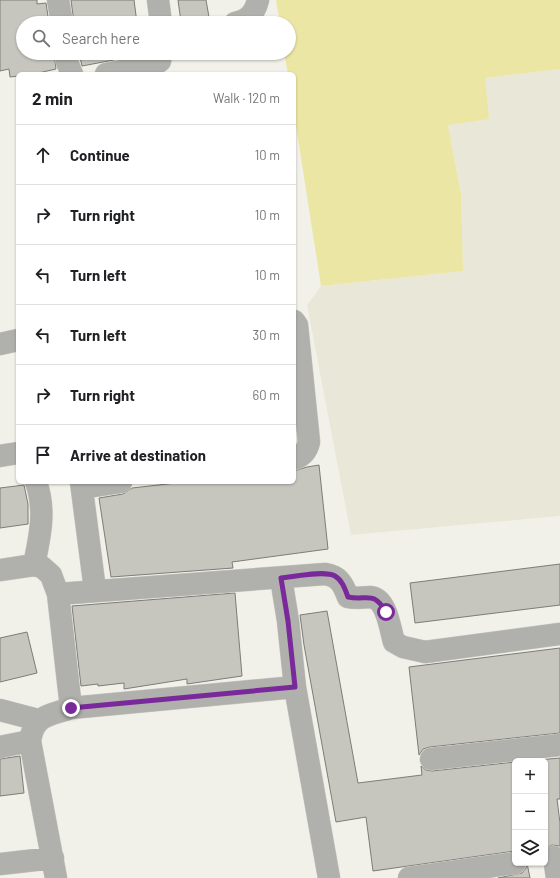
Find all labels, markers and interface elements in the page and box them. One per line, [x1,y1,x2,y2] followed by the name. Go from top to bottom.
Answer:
[16,16,296,60] search box
[30,27,52,49] icon: search
[62,29,140,47] text: Search here
[32,88,73,108] text: 2 min
[213,90,280,106] text: Walk · 120 m
[32,144,54,166] icon: ahead
[70,146,130,164] text: Continue
[255,147,280,163] text: 10 m
[32,204,54,226] icon: right
[70,206,135,224] text: Turn right
[255,207,280,223] text: 10 m
[32,264,54,286] icon: left
[70,266,126,284] text: Turn left
[255,267,280,283] text: 10 m
[32,324,54,346] icon: left
[70,326,126,344] text: Turn left
[253,327,280,343] text: 30 m
[32,384,54,406] icon: right
[70,386,135,404] text: Turn right
[253,387,280,403] text: 60 m
[32,444,54,466] icon: arrive
[70,446,206,464] text: Arrive at destination
[377,603,395,621] route start
[62,699,80,717] route end
[512,758,548,866] map controls
[512,758,548,794] button: +
[512,794,548,830] button: −
[512,830,548,866] button: layers

